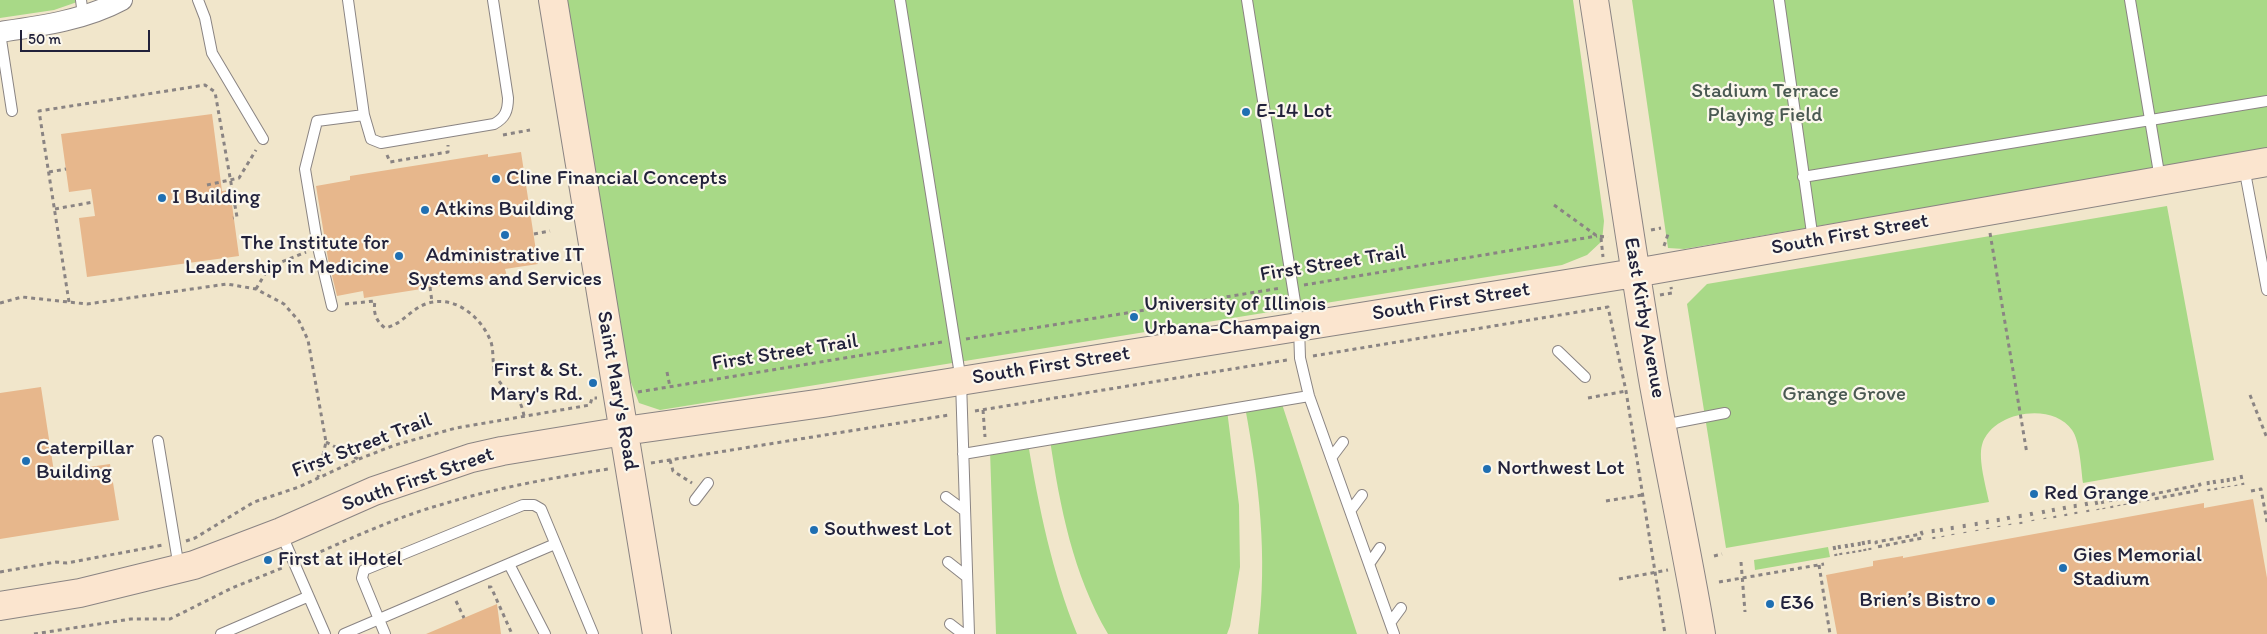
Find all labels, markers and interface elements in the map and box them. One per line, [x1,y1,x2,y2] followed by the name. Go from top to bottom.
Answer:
[22,20,152,52] scale bar
[28,30,61,48] text: 50 m
[1691,79,1839,129] park label: Stadium Terrace Playing Field
[1256,99,1332,125] place label: E-14 Lot
[1240,106,1252,118] marker: E-14 Lot
[506,166,727,192] place label: Cline Financial Concepts
[490,173,502,185] marker: Cline Financial Concepts
[172,185,260,211] place label: I Building
[156,192,168,204] marker: I Building
[435,197,574,223] place label: Atkins Building
[419,204,431,216] marker: Atkins Building
[1769,209,1931,261] street label: South First Street
[499,229,511,241] marker: Administrative IT Systems and Services
[185,231,389,281] place label: The Institute for Leadership in Medicine
[1617,236,1671,400] street label: East Kirby Avenue
[1258,240,1408,288] street label: First Street Trail
[408,243,602,293] place label: Administrative IT Systems and Services
[393,250,405,262] marker: The Institute for Leadership in Medicine
[1370,277,1532,327] street label: South First Street
[1144,292,1326,342] place label: University of Illinois Urbana-Champaign
[591,309,643,473] street label: Saint Mary's Road
[1128,311,1140,323] marker: University of Illinois Urbana-Champaign
[710,329,860,377] street label: First Street Trail
[970,341,1132,391] street label: South First Street
[490,358,583,408] place label: First & St. Mary's Rd.
[587,377,599,389] marker: First & St. Mary's Rd.
[1782,382,1906,408] park label: Grange Grove
[289,408,435,484] street label: First Street Trail
[36,436,134,486] place label: Caterpillar Building
[339,442,497,518] street label: South First Street
[20,455,32,467] marker: Caterpillar Building
[1497,456,1625,482] place label: Northwest Lot
[1481,463,1493,475] marker: Northwest Lot
[2044,481,2149,507] place label: Red Grange
[2028,488,2040,500] marker: Red Grange
[824,517,952,543] place label: Southwest Lot
[808,524,820,536] marker: Southwest Lot
[2073,543,2202,593] place label: Gies Memorial Stadium
[278,547,402,573] place label: First at iHotel
[262,554,274,566] marker: First at iHotel
[2057,562,2069,574] marker: Gies Memorial Stadium
[1859,588,1981,614] place label: Brien’s Bistro
[1780,591,1814,617] place label: E36
[1985,595,1997,607] marker: Brien’s Bistro
[1764,598,1776,610] marker: E36

